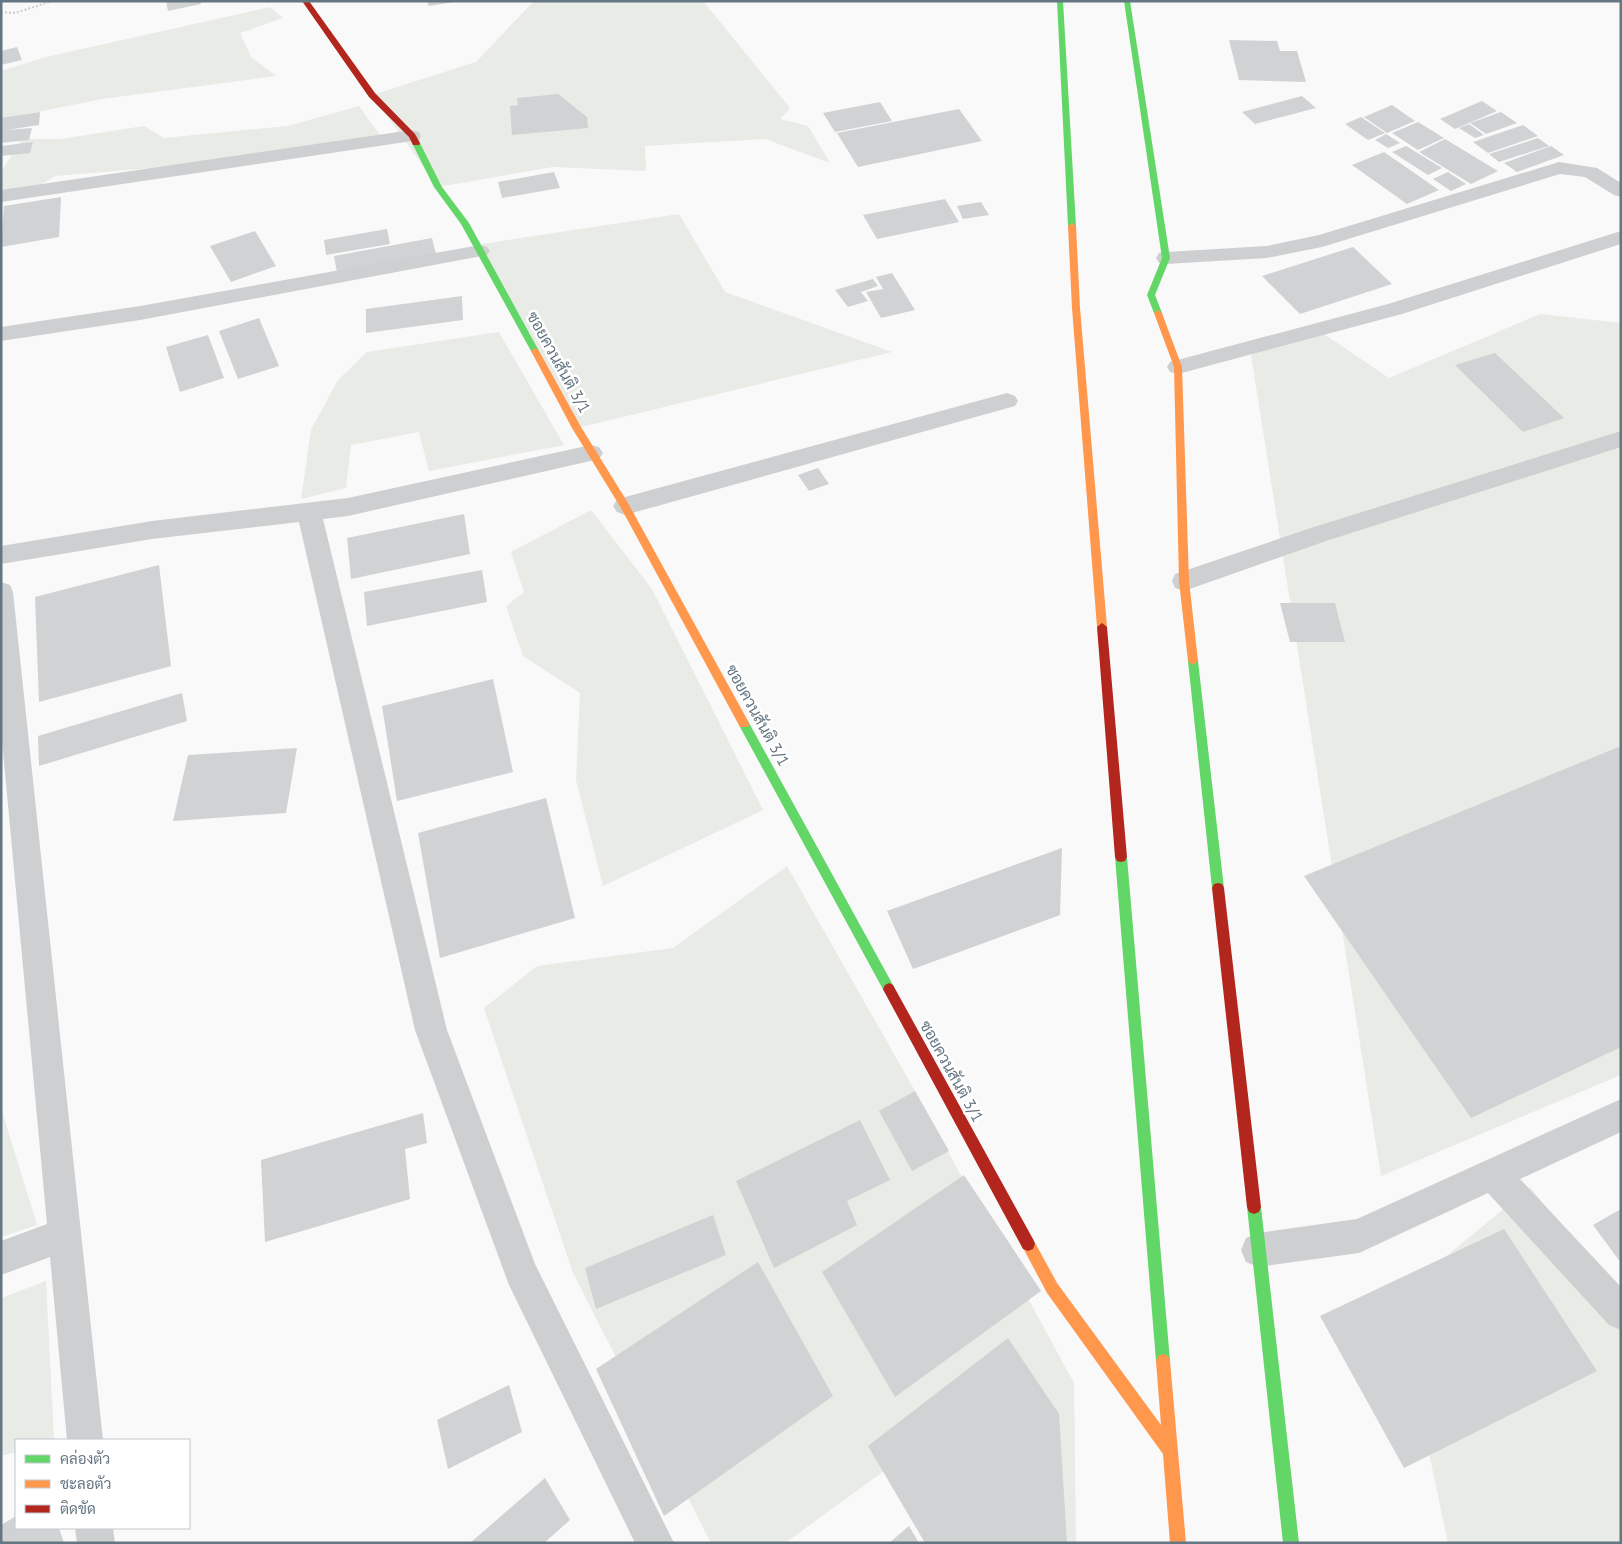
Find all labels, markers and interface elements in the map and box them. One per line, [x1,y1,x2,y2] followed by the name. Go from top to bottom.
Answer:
[523,308,595,416] street label: ซอยควนสันติ 3/1
[722,661,794,769] street label: ซอยควนสันติ 3/1
[916,1017,988,1125] street label: ซอยควนสันติ 3/1
[15,1439,190,1529] legend
[60,1449,110,1468] text: คล่องตัว
[60,1474,111,1493] text: ชะลอตัว
[60,1499,96,1518] text: ติดขัด

